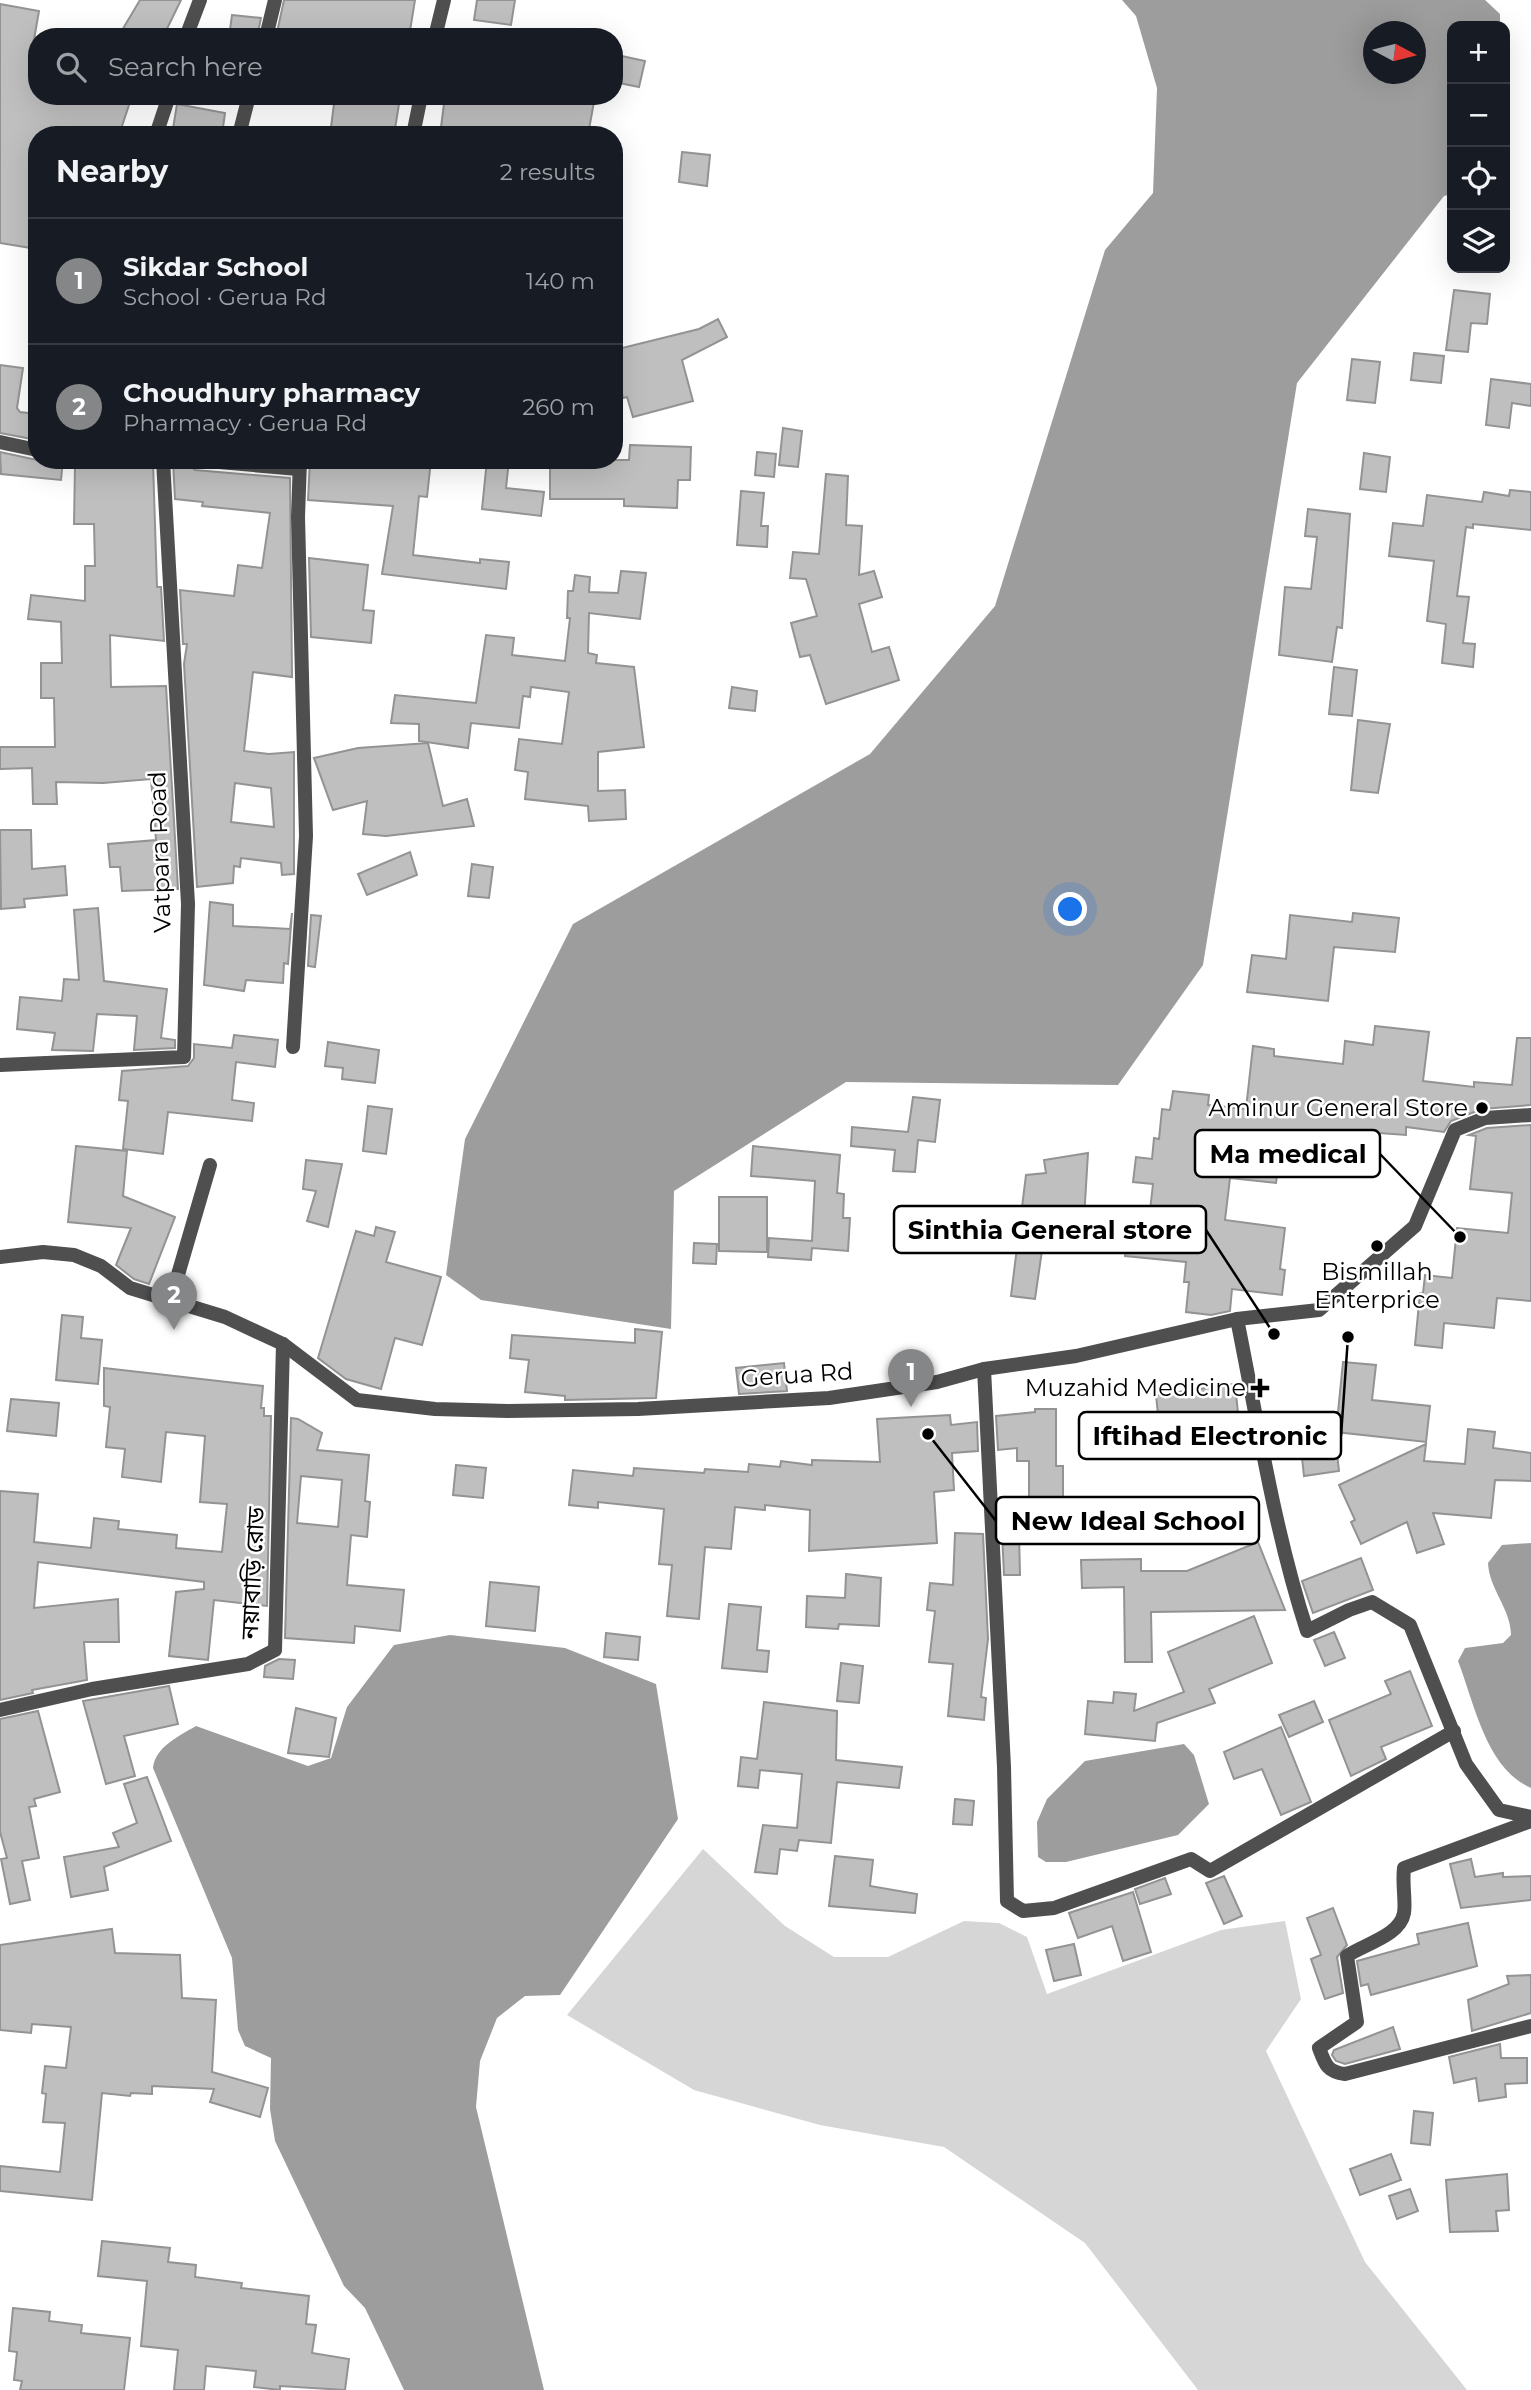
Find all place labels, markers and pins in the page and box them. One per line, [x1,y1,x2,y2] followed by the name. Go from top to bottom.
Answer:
[1208,1093,1468,1122] place label: Aminur General Store
[1474,1100,1490,1116] marker: Aminur General Store
[1195,1130,1380,1177] callout: Ma medical
[894,1206,1206,1253] callout: Sinthia General store
[1369,1238,1385,1254] marker: Bismillah Enterprice
[1314,1257,1440,1314] place label: Bismillah Enterprice
[151,1272,197,1330] pin: 2
[888,1349,934,1407] pin: 1
[1025,1373,1246,1402] place label: Muzahid Medicine
[1252,1380,1268,1396] marker: Muzahid Medicine
[1079,1412,1341,1459] callout: Iftihad Electronic
[996,1497,1259,1544] callout: New Ideal School

